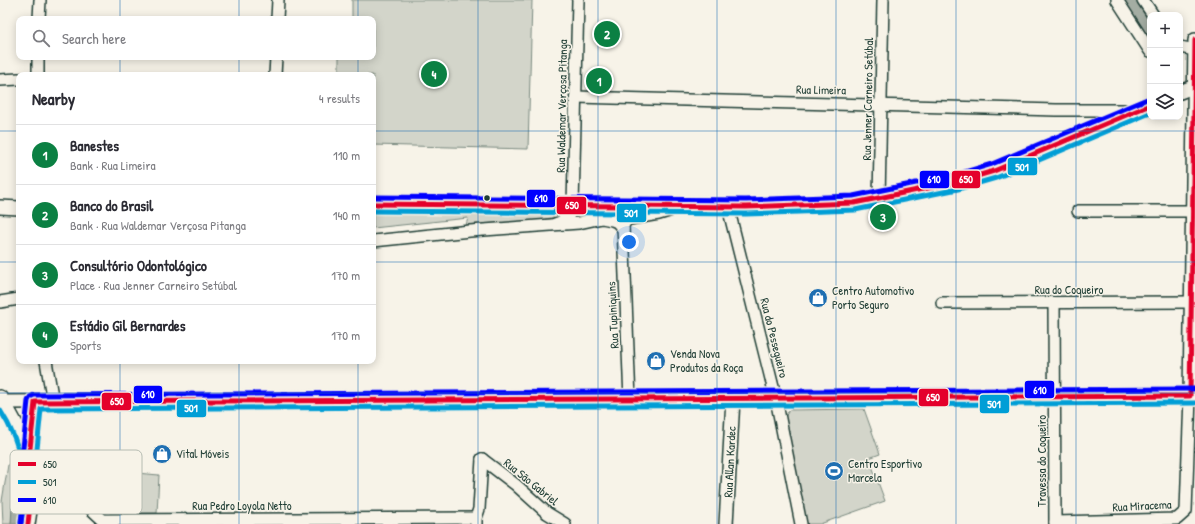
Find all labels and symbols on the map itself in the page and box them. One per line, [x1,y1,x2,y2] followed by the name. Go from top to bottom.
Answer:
[594,19,620,49] pin: 2
[858,37,877,161] street label: Rua Jenner Carneiro Setúbal
[552,39,571,173] street label: Rua Waldemar Verçosa Pitanga
[421,59,447,89] pin: 4
[586,66,612,96] pin: 1
[796,81,846,98] street label: Rua Limeira
[1007,157,1038,176] line badge: 501
[1015,160,1029,174] text: 501
[919,170,950,189] line badge: 610
[951,170,981,189] line badge: 650
[927,172,941,186] text: 610
[959,172,973,186] text: 650
[526,189,556,208] line badge: 610
[534,191,548,205] text: 610
[482,193,492,203] unlabelled marker
[556,196,587,215] line badge: 650
[565,198,579,212] text: 650
[870,202,896,232] pin: 3
[616,203,647,223] line badge: 501
[624,206,638,220] text: 501
[619,232,639,252] your location
[602,281,623,349] street label: Rua Tupiniquins
[1035,281,1103,298] street label: Rua do Coqueiro
[832,282,914,313] place label: Centro Automotivo Porto Seguro
[807,287,829,309] shop icon: Centro Automotivo Porto Seguro
[756,296,793,380] street label: Rua do Pessegueiro
[670,345,743,376] place label: Venda Nova Produtos da Roça
[645,350,667,372] shop icon: Venda Nova Produtos da Roça
[1024,380,1055,399] line badge: 610
[1033,383,1047,397] text: 610
[133,385,163,404] line badge: 610
[141,387,155,401] text: 610
[918,388,949,407] line badge: 650
[926,390,940,404] text: 650
[101,392,132,411] line badge: 650
[110,394,124,408] text: 650
[979,394,1010,414] line badge: 501
[987,397,1001,411] text: 501
[176,399,207,418] line badge: 501
[184,401,198,415] text: 501
[1033,415,1050,507] street label: Travessa do Coqueiro
[719,426,740,498] street label: Rua Allan Kardec
[151,443,173,465] shop icon: Vital Móveis
[176,445,229,462] place label: Vital Móveis
[10,450,142,514] legend
[500,454,563,510] street label: Rua São Gabriel
[848,455,922,486] place label: Centro Esportivo Marcela
[43,457,57,471] text: 650
[823,460,845,482] sports icon: Centro Esportivo Marcela
[43,475,57,489] text: 501
[43,493,56,507] text: 610
[1112,495,1172,516] street label: Rua Miracema
[192,497,292,514] street label: Rua Pedro Loyola Netto

